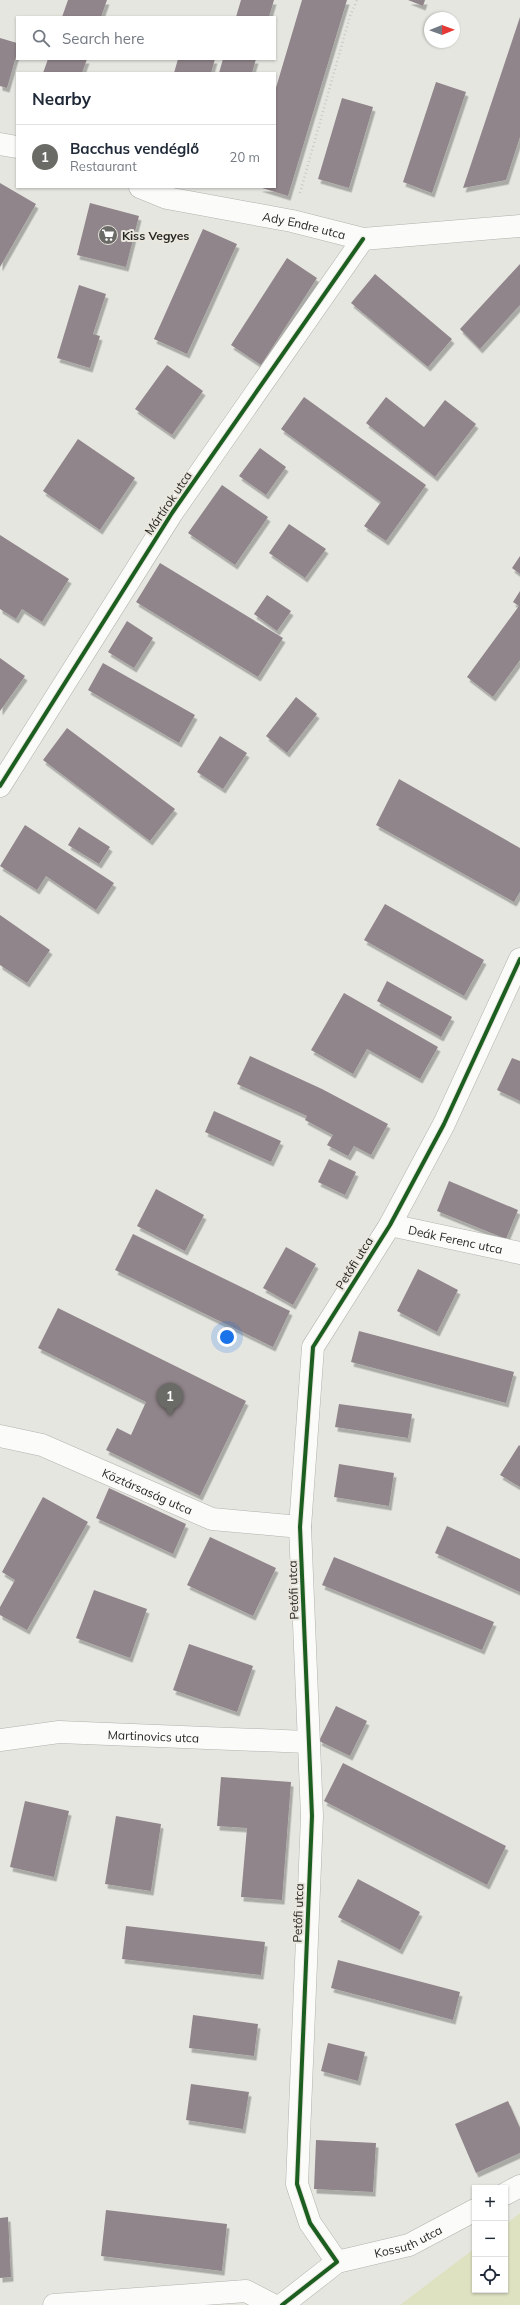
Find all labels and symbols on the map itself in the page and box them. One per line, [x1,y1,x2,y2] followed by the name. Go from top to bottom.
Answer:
[424,12,460,48] north arrow
[261,208,347,242] street label: Ady Endre utca
[97,224,119,246] supermarket icon: Kiss Vegyes
[122,228,189,243] place label: Kiss Vegyes
[141,468,195,538] street label: Mártírok utca
[407,1222,504,1257] street label: Deák Ferenc utca
[332,1234,376,1292] street label: Petőfi utca
[217,1327,237,1347] your location
[157,1383,183,1416] pin: 1
[100,1465,195,1517] street label: Köztársaság utca
[284,1560,302,1620] street label: Petőfi utca
[107,1726,199,1745] street label: Martinovics utca
[289,1883,307,1943] street label: Petőfi utca
[373,2221,444,2260] street label: Kossuth utca

